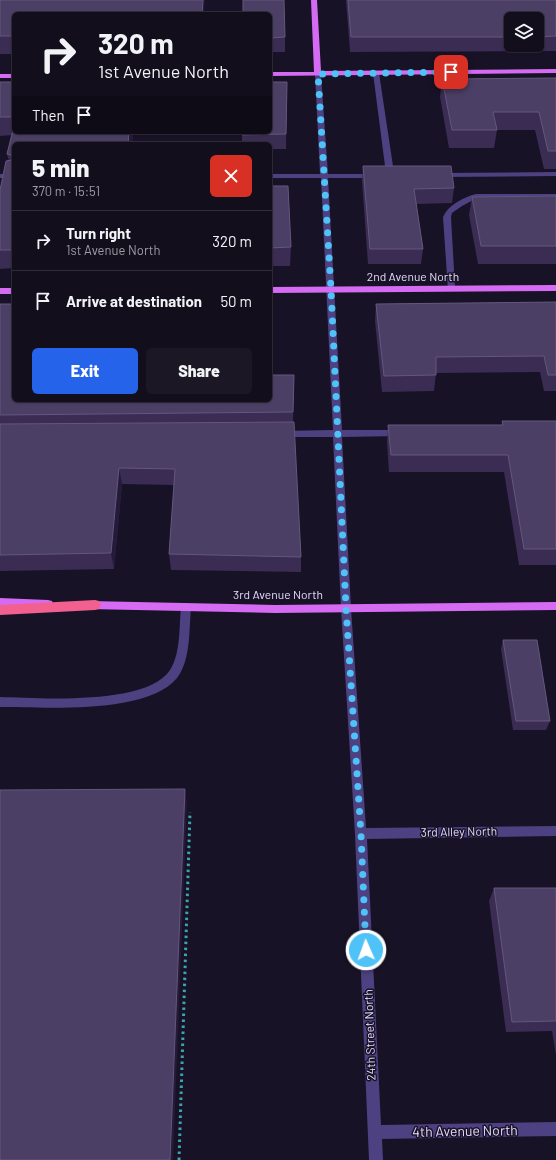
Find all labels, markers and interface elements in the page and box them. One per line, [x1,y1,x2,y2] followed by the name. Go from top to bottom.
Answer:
[504,12,544,52] map controls
[504,12,544,52] button: layers
[98,26,174,60] text: 320 m
[32,28,84,80] icon: right
[434,55,468,89] pin
[98,60,229,82] text: 1st Avenue North
[440,61,462,83] icon: arrive
[73,104,95,126] icon: arrive
[32,106,65,124] text: Then
[32,153,89,182] text: 5 min
[210,155,252,197] button: close
[32,183,100,199] text: 370 m · 15:51
[66,224,131,242] text: Turn right
[32,230,54,252] icon: right
[212,232,252,250] text: 320 m
[66,242,161,258] text: 1st Avenue North
[367,269,459,283] street label: 2nd Avenue North
[32,290,54,312] icon: arrive
[66,292,202,310] text: Arrive at destination
[220,292,252,310] text: 50 m
[32,348,138,394] button: Exit
[146,348,252,394] button: Share
[233,587,323,601] street label: 3rd Avenue North
[421,823,497,839] street label: 3rd Alley North
[345,929,387,971] position arrow
[360,989,378,1081] street label: 24th Street North
[412,1121,518,1140] street label: 4th Avenue North

